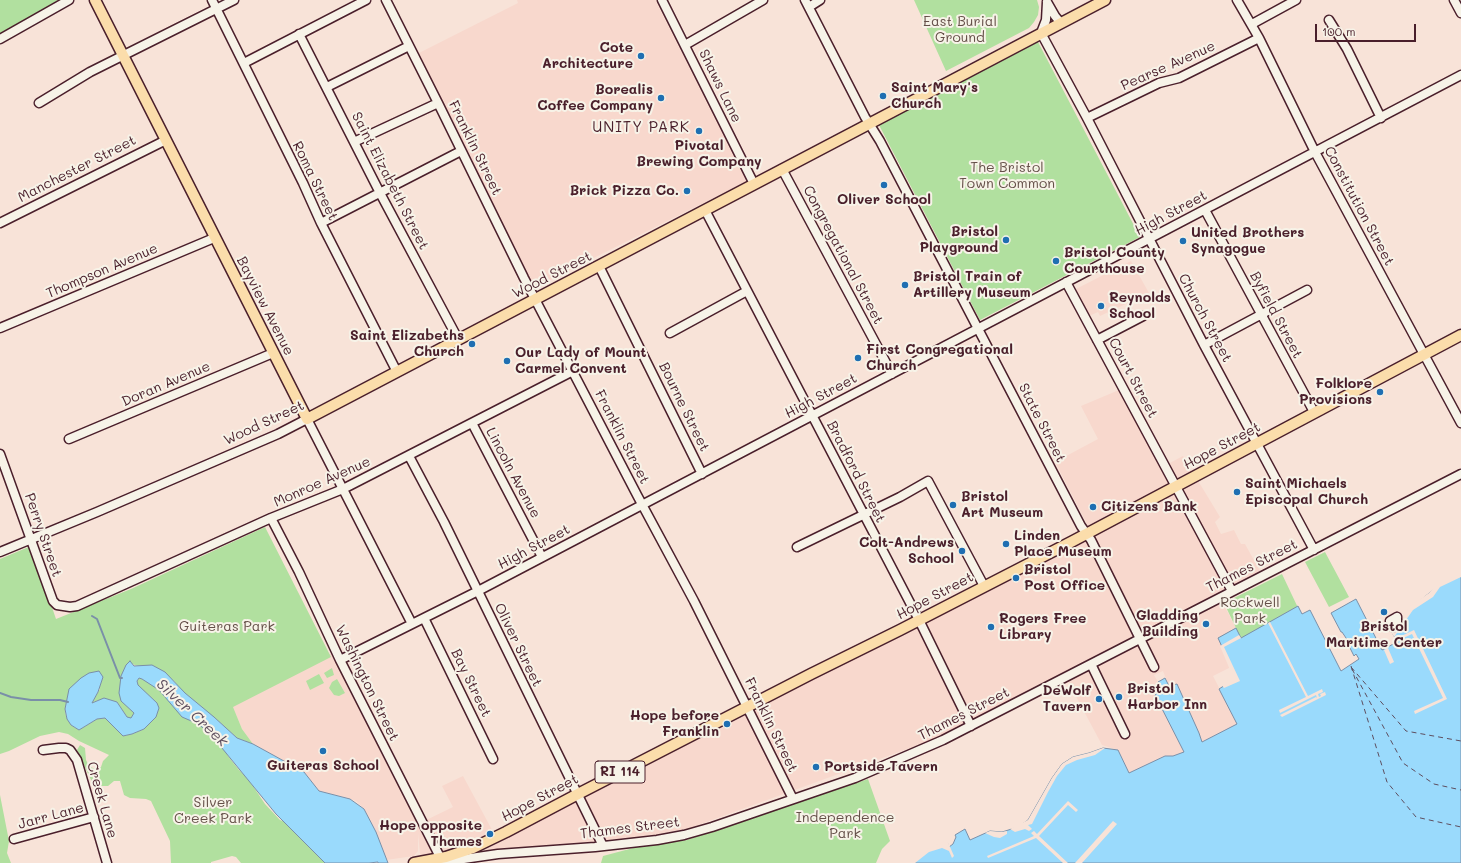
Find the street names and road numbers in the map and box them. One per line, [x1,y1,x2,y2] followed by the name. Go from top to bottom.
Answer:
[1118,38,1218,94] street label: Pearse Avenue
[695,47,745,125] street label: Shaws Lane
[445,98,505,198] street label: Franklin Street
[348,109,432,253] street label: Saint Elizabeth Street
[15,132,139,206] street label: Manchester Street
[289,139,341,223] street label: Roma Street
[1320,143,1398,269] street label: Constitution Street
[799,183,887,327] street label: Congregational Street
[1132,187,1210,239] street label: High Street
[44,240,160,302] street label: Thompson Avenue
[510,248,594,302] street label: Wood Street
[233,254,297,358] street label: Bayview Avenue
[1246,269,1306,361] street label: Byfield Street
[1175,271,1235,365] street label: Church Street
[1105,335,1161,421] street label: Court Street
[119,358,213,410] street label: Doran Avenue
[655,360,713,454] street label: Bourne Street
[782,370,860,422] street label: High Street
[1015,381,1069,465] street label: State Street
[591,387,653,487] street label: Franklin Street
[221,397,307,449] street label: Wood Street
[823,418,889,526] street label: Bradford Street
[1181,419,1263,473] street label: Hope Street
[482,425,544,521] street label: Lincoln Avenue
[271,453,373,511] street label: Monroe Avenue
[21,491,65,579] street label: Perry Street
[495,521,573,573] street label: High Street
[1204,536,1300,596] street label: Thames Street
[894,569,976,623] street label: Hope Street
[490,600,546,690] street label: Oliver Street
[332,622,402,744] street label: Washington Street
[447,646,495,720] street label: Bay Street
[741,675,801,775] street label: Franklin Street
[916,684,1012,744] street label: Thames Street
[83,760,121,840] street label: Creek Lane
[595,761,645,783] road number: RI 114
[499,771,581,825] street label: Hope Street
[16,799,86,833] street label: Jarr Lane
[579,814,681,842] street label: Thames Street

